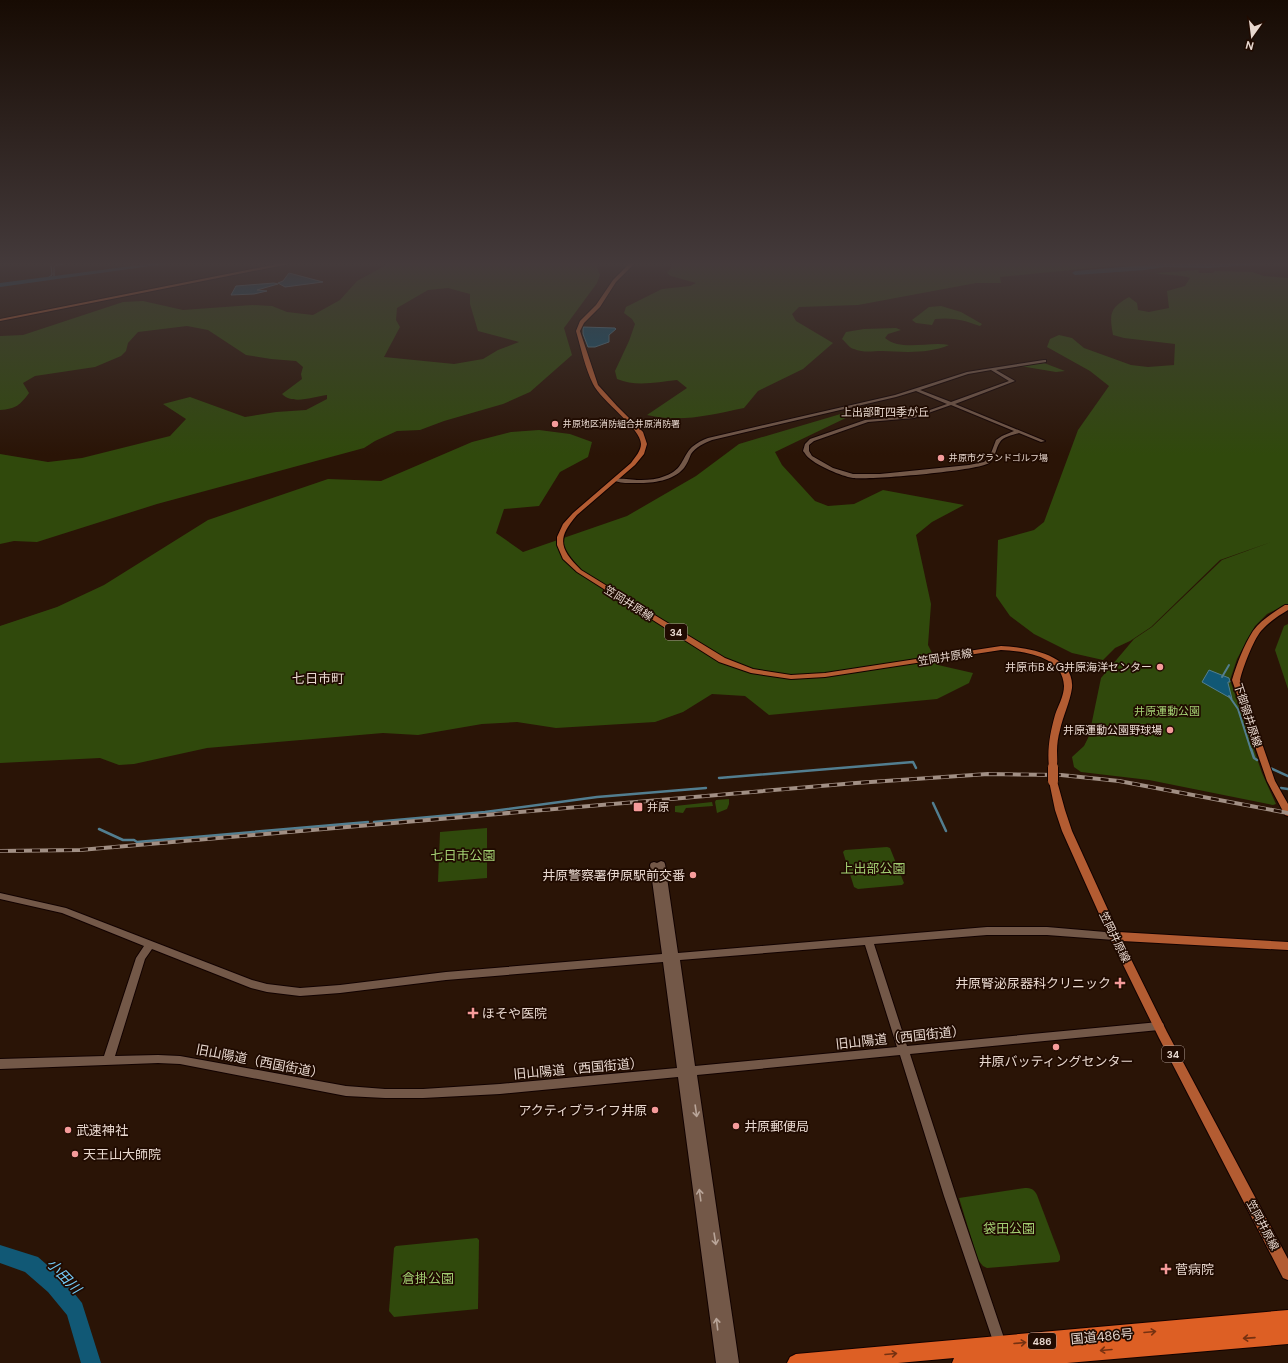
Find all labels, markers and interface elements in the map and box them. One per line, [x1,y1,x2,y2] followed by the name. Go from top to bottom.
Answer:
[1232,16,1272,56] north arrow
[1244,38,1255,53] text: N
[841,405,929,419] district label: 上出部町四季が丘
[563,418,680,430] place label: 井原地区消防組合井原消防署
[550,419,560,429] marker: 井原地区消防組合井原消防署
[949,452,1048,464] place label: 井原市グランドゴルフ場
[936,453,946,463] marker: 井原市グランドゴルフ場
[602,582,656,624] street label: 笠岡井原線
[665,624,687,640] road number: 34
[917,646,973,668] street label: 笠岡井原線
[1005,660,1152,674] place label: 井原市B＆G井原海洋センター
[1155,662,1165,672] marker: 井原市B＆G井原海洋センター
[292,670,344,687] district label: 七日市町
[1231,681,1265,749] street label: 下御領井原線
[1134,704,1200,718] park label: 井原運動公園
[1063,723,1162,737] place label: 井原運動公園野球場
[1165,725,1175,735] marker: 井原運動公園野球場
[647,800,669,814] place label: 井原
[632,801,644,813] marker: 井原
[430,847,496,864] park label: 七日市公園
[840,860,906,877] park label: 上出部公園
[542,867,685,884] place label: 井原警察署伊原駅前交番
[688,870,698,880] marker: 井原警察署伊原駅前交番
[1097,909,1133,965] street label: 笠岡井原線
[955,975,1111,992] place label: 井原腎泌尿器科クリニック
[1114,977,1126,989] marker: 井原腎泌尿器科クリニック
[482,1005,547,1022] place label: ほそや医院
[467,1007,479,1019] marker: ほそや医院
[835,1022,966,1053] street label: 旧山陽道（西国街道）
[194,1041,325,1082] street label: 旧山陽道（西国街道）
[1051,1042,1061,1052] marker: 井原バッティングセンター
[1162,1046,1184,1062] road number: 34
[978,1053,1134,1070] place label: 井原バッティングセンター
[513,1054,644,1083] street label: 旧山陽道（西国街道）
[518,1102,647,1119] place label: アクティブライフ井原
[692,1104,700,1117] one-way arrow
[650,1105,660,1115] marker: アクティブライフ井原
[744,1118,809,1135] place label: 井原郵便局
[731,1121,741,1131] marker: 井原郵便局
[76,1122,128,1139] place label: 武速神社
[63,1125,73,1135] marker: 武速神社
[83,1146,161,1163] place label: 天王山大師院
[70,1149,80,1159] marker: 天王山大師院
[696,1189,704,1202] one-way arrow
[1244,1197,1282,1253] street label: 笠岡井原線
[983,1220,1035,1237] park label: 袋田公園
[711,1232,719,1245] one-way arrow
[43,1255,86,1299] water label: 小田川
[1175,1261,1214,1278] place label: 菅病院
[1160,1263,1172,1275] marker: 菅病院
[402,1270,454,1287] park label: 倉掛公園
[713,1318,721,1331] one-way arrow
[1070,1325,1134,1348] street label: 国道486号
[1143,1328,1156,1336] one-way arrow
[1028,1333,1056,1349] road number: 486
[1243,1334,1256,1341] one-way arrow
[1013,1340,1026,1347] one-way arrow
[1100,1346,1113,1353] one-way arrow
[884,1351,897,1358] one-way arrow

